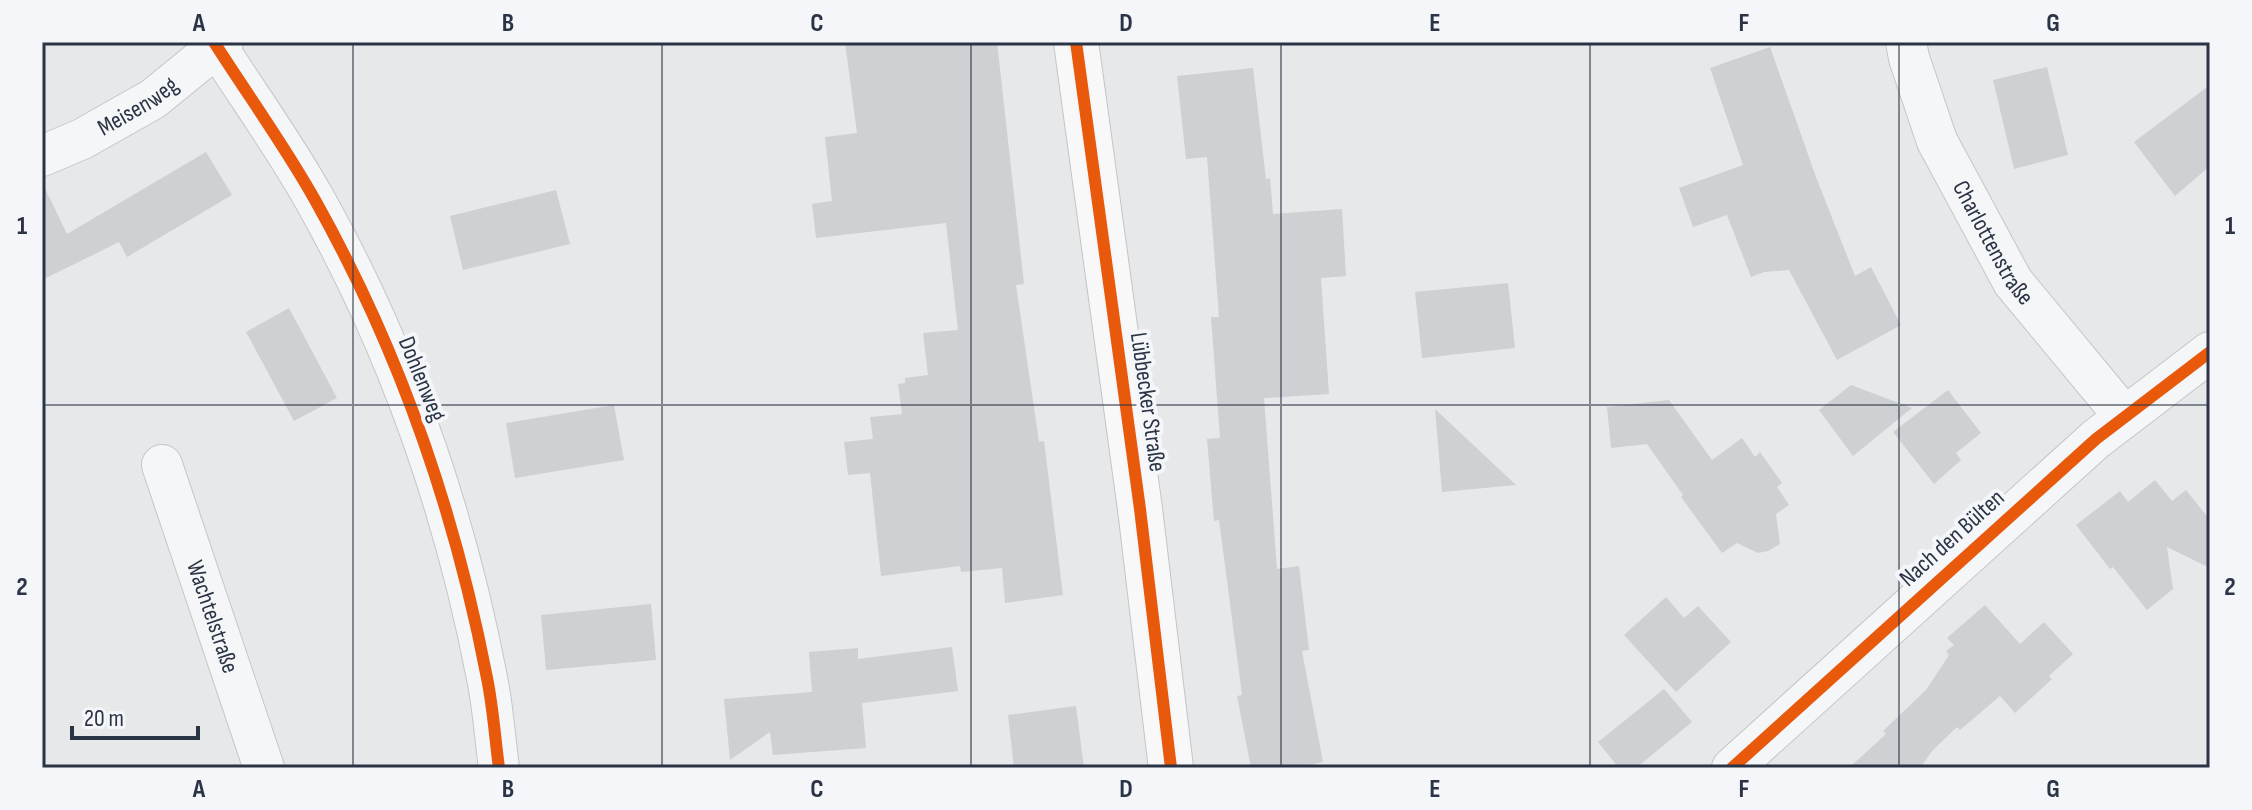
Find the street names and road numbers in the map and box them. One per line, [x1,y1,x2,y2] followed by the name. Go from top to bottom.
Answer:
[92,70,184,142] street label: Meisenweg
[1947,175,2040,311] street label: Charlottenstraße
[1124,331,1172,473] street label: Lübbecker Straße
[392,332,452,426] street label: Dohlenweg
[1894,483,2010,593] street label: Nach den Bülten
[181,557,245,677] street label: Wachtelstraße

